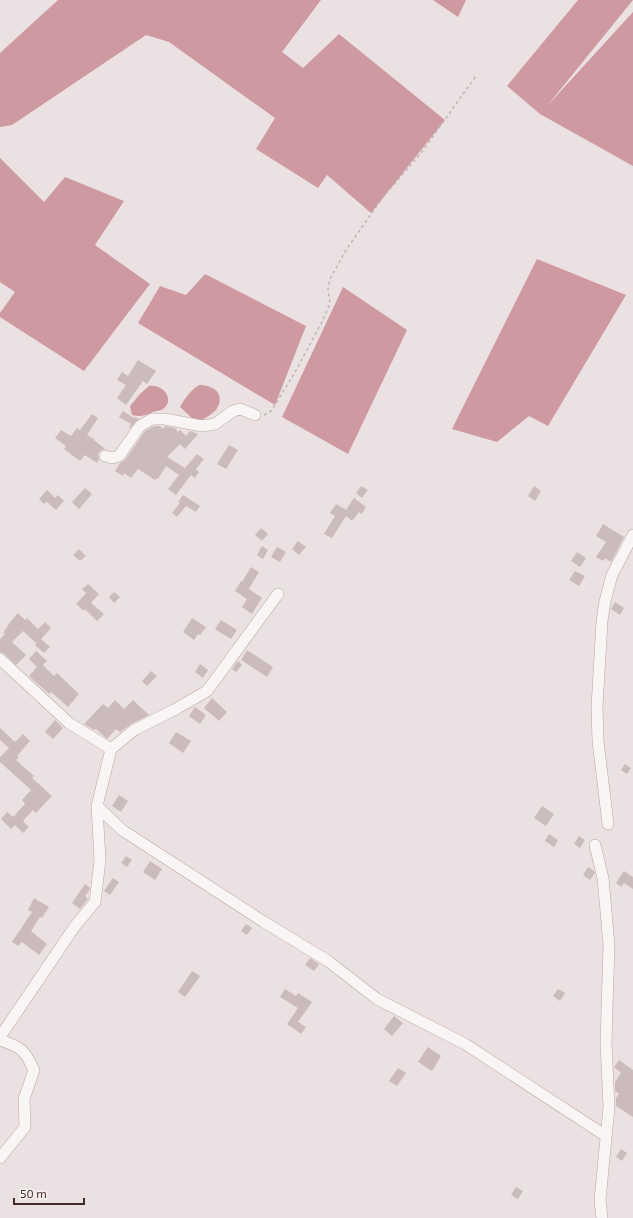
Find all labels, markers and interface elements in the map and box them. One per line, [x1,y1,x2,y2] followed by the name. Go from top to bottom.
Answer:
[14,1180,84,1206] scale bar
[20,1186,47,1200] text: 50 m

